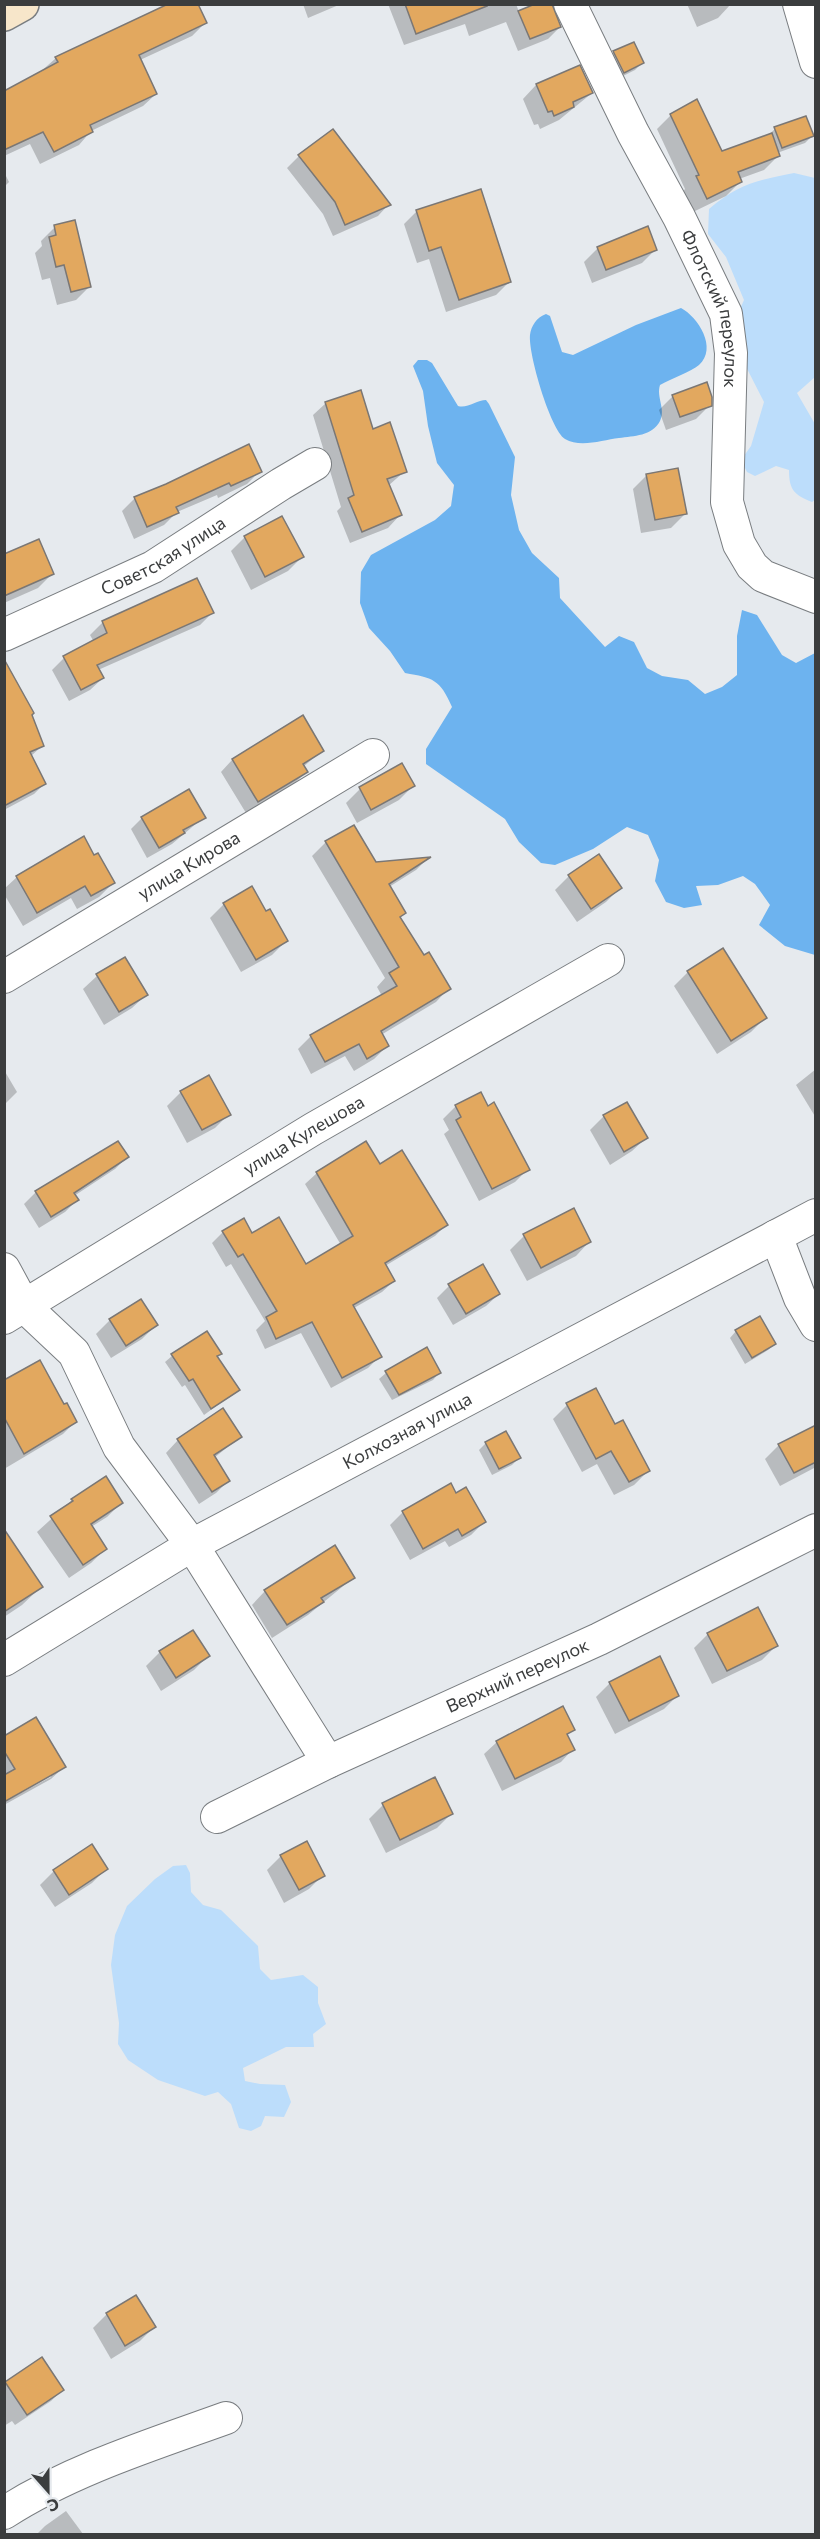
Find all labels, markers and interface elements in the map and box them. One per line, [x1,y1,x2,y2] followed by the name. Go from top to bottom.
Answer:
[677,226,743,388] street label: Флотский переулок
[97,511,229,599] street label: Советская улица
[133,826,244,904] street label: улица Кирова
[239,1090,368,1179] street label: улица Кулешова
[339,1387,475,1473] street label: Колхозная улица
[442,1633,592,1717] street label: Верхний переулок
[18,2461,78,2521] north arrow
[45,2495,62,2516] text: С

